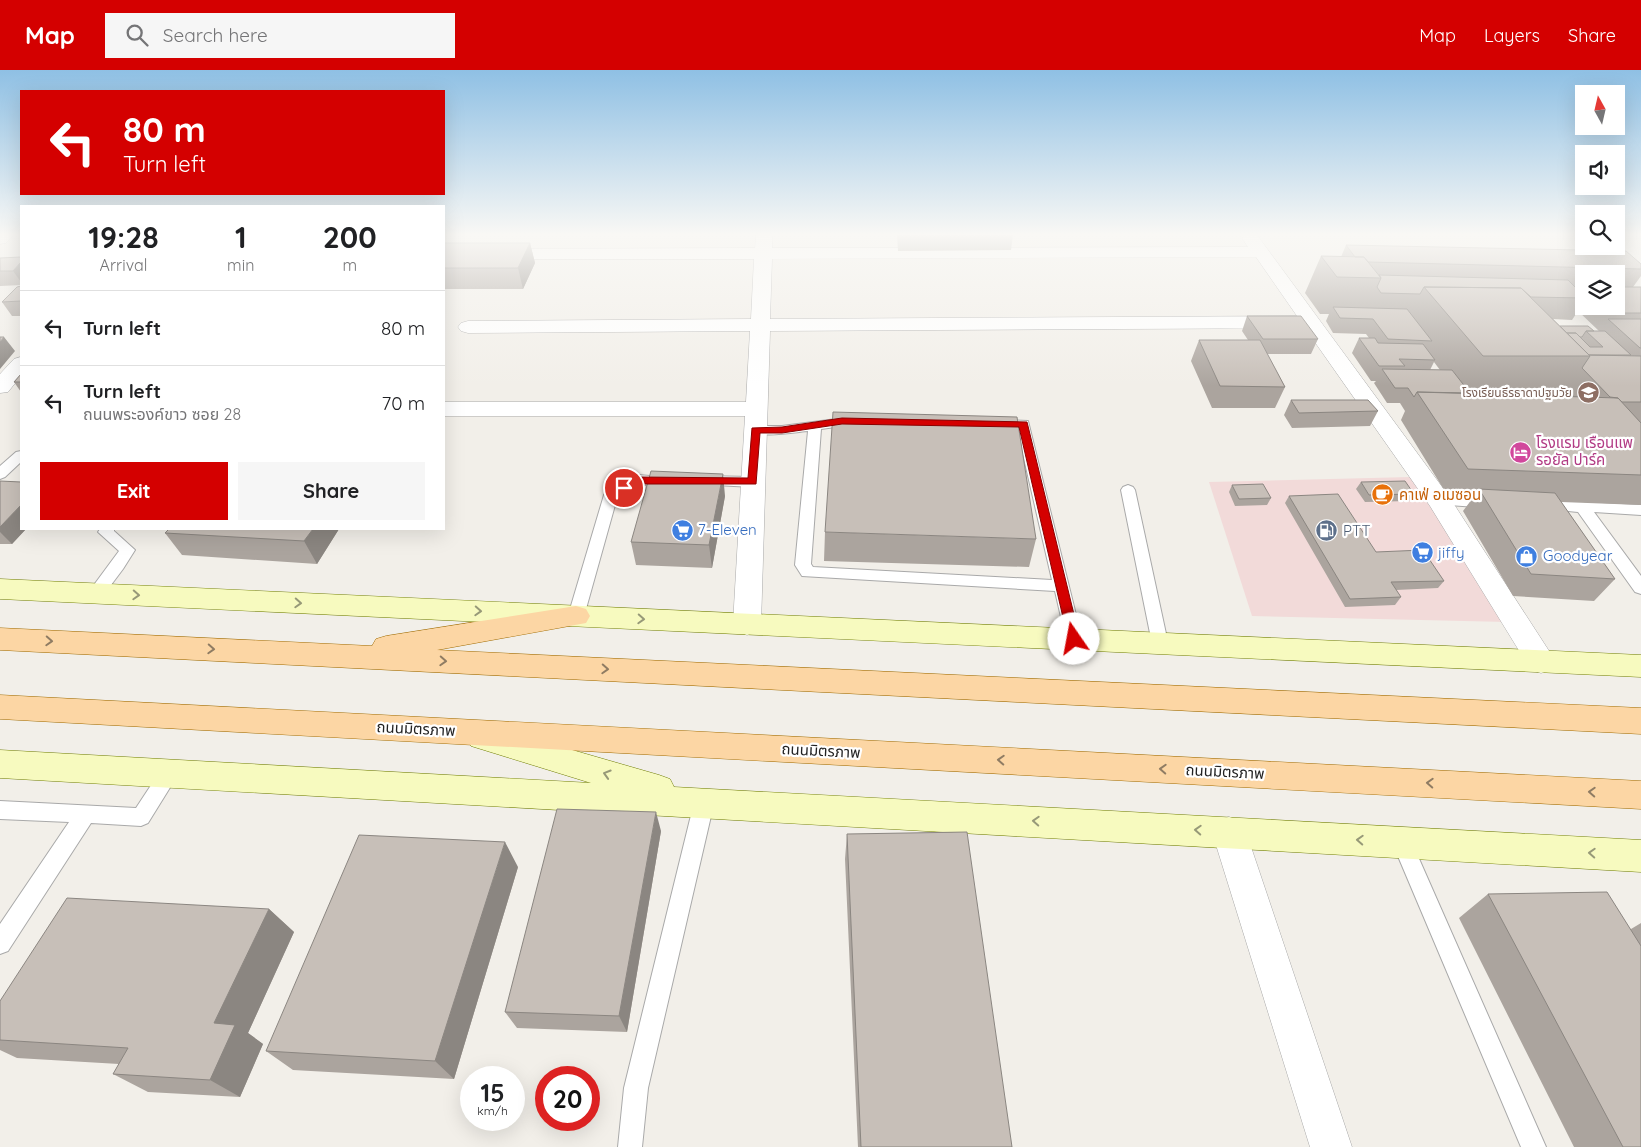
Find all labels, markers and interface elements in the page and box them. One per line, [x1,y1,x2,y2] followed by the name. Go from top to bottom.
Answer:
[105,13,455,58] search box
[25,20,75,50] text: Map
[123,21,151,49] icon: search
[163,23,268,47] text: Search here
[1419,24,1456,47] text: Map
[1484,24,1540,47] text: Layers
[1568,24,1616,47] text: Share
[1575,85,1625,135] north arrow
[1575,85,1625,315] map controls
[123,107,206,151] text: 80 m
[40,110,105,175] icon: left
[1575,145,1625,195] button: sound
[123,150,206,178] text: Turn left
[1575,205,1625,255] button: search
[88,218,159,256] text: 19:28
[235,218,247,256] text: 1
[323,218,377,256] text: 200
[100,255,148,275] text: Arrival
[227,255,254,275] text: min
[342,255,357,275] text: m
[1575,265,1625,315] button: layers
[40,314,68,342] icon: left
[83,316,161,340] text: Turn left
[381,316,425,340] text: 80 m
[83,379,161,403] text: Turn left
[1576,381,1600,405] school or university icon: โรงเรียนธีรธาดาปฐมวัย
[1462,385,1572,400] place label: โรงเรียนธีรธาดาปฐมวัย
[40,389,68,417] icon: left
[381,391,425,415] text: 70 m
[83,404,241,424] text: ถนนพระองค์ขาว ซอย 28
[1536,433,1633,469] place label: โรงแรม เรือนแพ รอยัล ปาร์ค
[1508,440,1532,464] hotel icon: โรงแรม เรือนแพ รอยัล ปาร์ค
[40,462,228,520] button: Exit
[238,462,425,520] button: Share
[603,467,645,509] pin
[610,474,638,502] icon: arrive
[1371,483,1395,507] cafe icon: คาเฟ่ อเมซอน
[1399,485,1481,504] place label: คาเฟ่ อเมซอน
[670,518,694,542] supermarket icon: 7-Eleven
[1315,519,1339,543] fuel station icon: PTT
[698,520,757,539] place label: 7-Eleven
[1343,521,1371,540] place label: PTT
[1410,541,1434,565] supermarket icon: jiffy
[1437,543,1465,562] place label: jiffy
[1515,544,1539,568] shop icon: Goodyear
[1543,546,1613,565] place label: Goodyear
[132,590,140,601] one-way arrow
[295,597,303,608] one-way arrow
[474,606,482,617] one-way arrow
[1047,612,1099,664] position arrow
[637,613,645,624] one-way arrow
[45,636,53,646] one-way arrow
[207,644,215,655] one-way arrow
[439,655,447,666] one-way arrow
[602,664,610,674] one-way arrow
[376,717,456,740] street label: ถนนมิตรภาพ
[781,739,861,762] street label: ถนนมิตรภาพ
[996,755,1004,766] one-way arrow
[1185,760,1265,783] street label: ถนนมิตรภาพ
[1159,764,1166,774] one-way arrow
[603,769,611,779] one-way arrow
[1426,778,1434,789] one-way arrow
[1588,787,1596,798] one-way arrow
[1031,816,1039,827] one-way arrow
[1194,825,1202,836] one-way arrow
[1356,834,1364,845] one-way arrow
[1588,847,1596,858] one-way arrow
[535,1066,600,1131] speed limit sign: 20
[480,1077,505,1108] text: 15
[477,1103,508,1118] text: km/h

